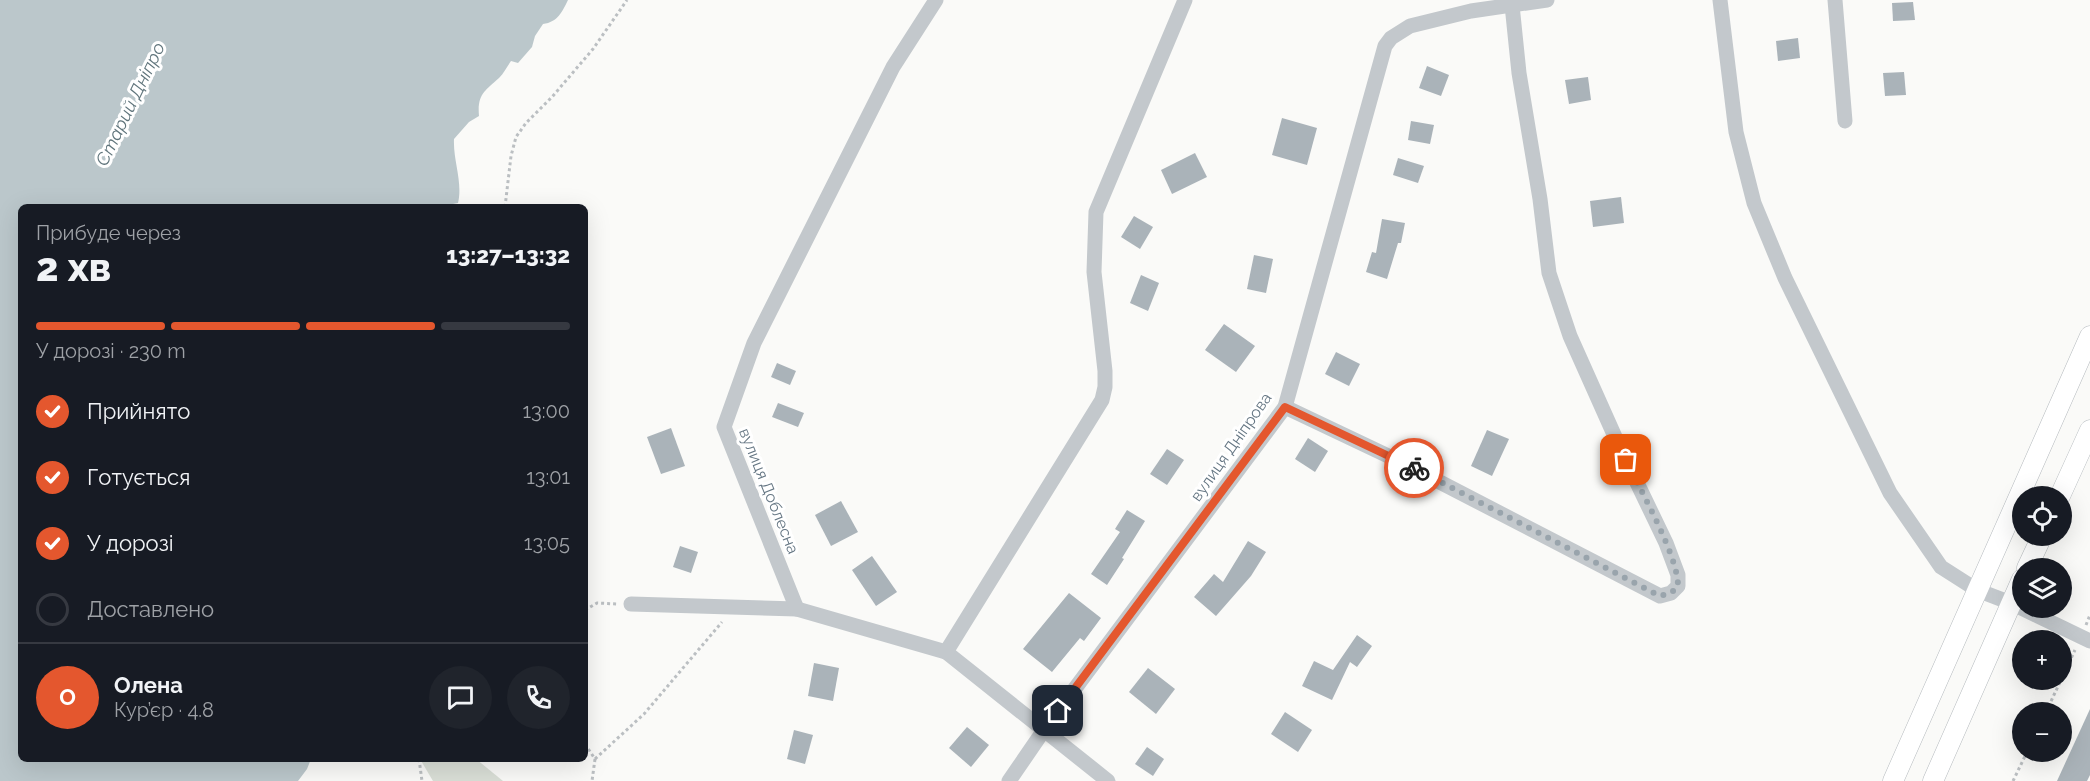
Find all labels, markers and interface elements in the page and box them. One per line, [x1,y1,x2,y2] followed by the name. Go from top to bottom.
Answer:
[91,39,169,169] water label: Старий Дніпро
[36,221,181,245] text: Прибуде через
[446,242,570,268] text: 13:27–13:32
[36,244,111,290] text: 2 хв
[36,339,186,363] text: У дорозі · 230 m
[1186,389,1276,505] street label: вулиця Дніпрова
[36,395,69,428] icon: check
[87,398,190,424] text: Прийнято
[523,399,570,423] text: 13:00
[735,425,803,557] street label: вулиця Доблесна
[1600,434,1651,485] pin
[1384,438,1444,498] courier
[1609,443,1642,476] icon: bag
[1398,452,1431,485] icon: bike
[36,461,69,494] icon: check
[87,464,190,490] text: Готується
[526,465,570,489] text: 13:01
[2012,486,2072,762] map controls
[2012,486,2072,546] button: locate
[36,527,69,560] icon: check
[87,530,174,556] text: У дорозі
[524,531,570,555] text: 13:05
[2012,558,2072,618] button: layers
[87,596,214,622] text: Доставлено
[2012,630,2072,690] button: +
[429,666,492,729] button: chat
[507,666,570,729] button: phone
[114,672,183,698] text: Олена
[59,684,76,710] text: О
[1032,685,1083,736] pin
[1041,694,1074,727] icon: home
[114,698,214,722] text: Кур’єр · 4.8
[2012,702,2072,762] button: −

